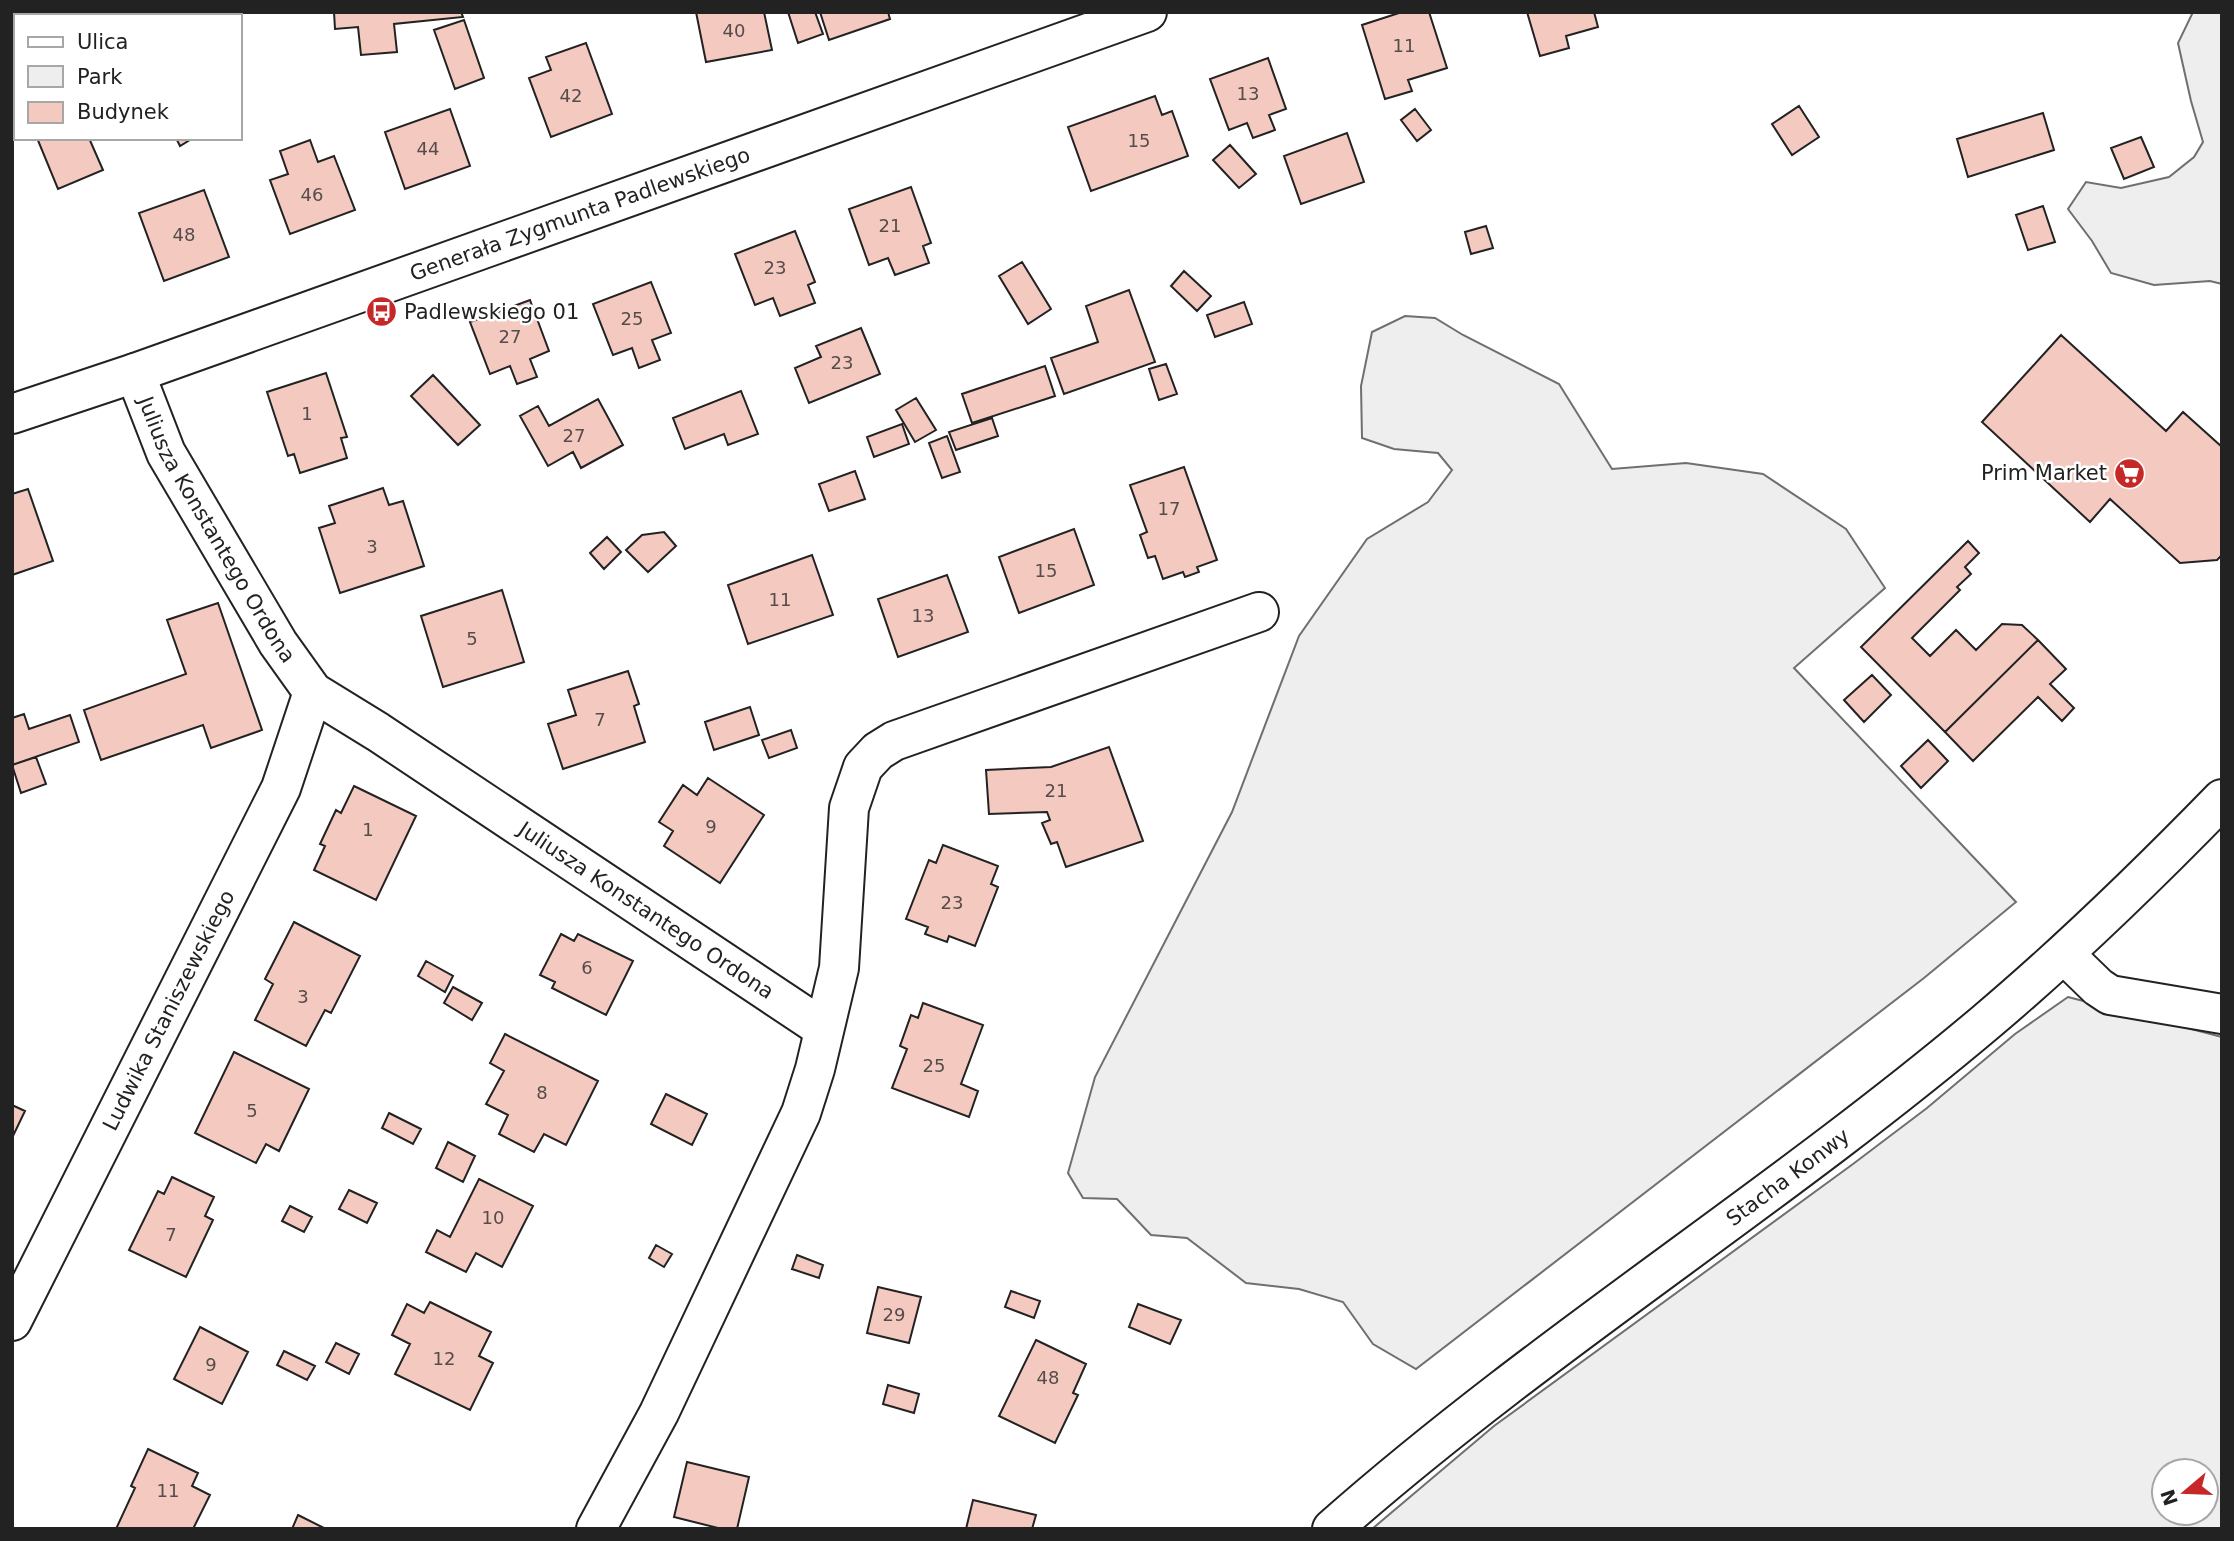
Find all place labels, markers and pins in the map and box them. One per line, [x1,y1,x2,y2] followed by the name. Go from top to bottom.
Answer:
[364,295,398,329] bus stop icon: Padlewskiego 01
[404,300,579,324] place label: Padlewskiego 01
[2113,456,2147,490] supermarket icon: Prim Market
[1981,461,2107,485] place label: Prim Market

